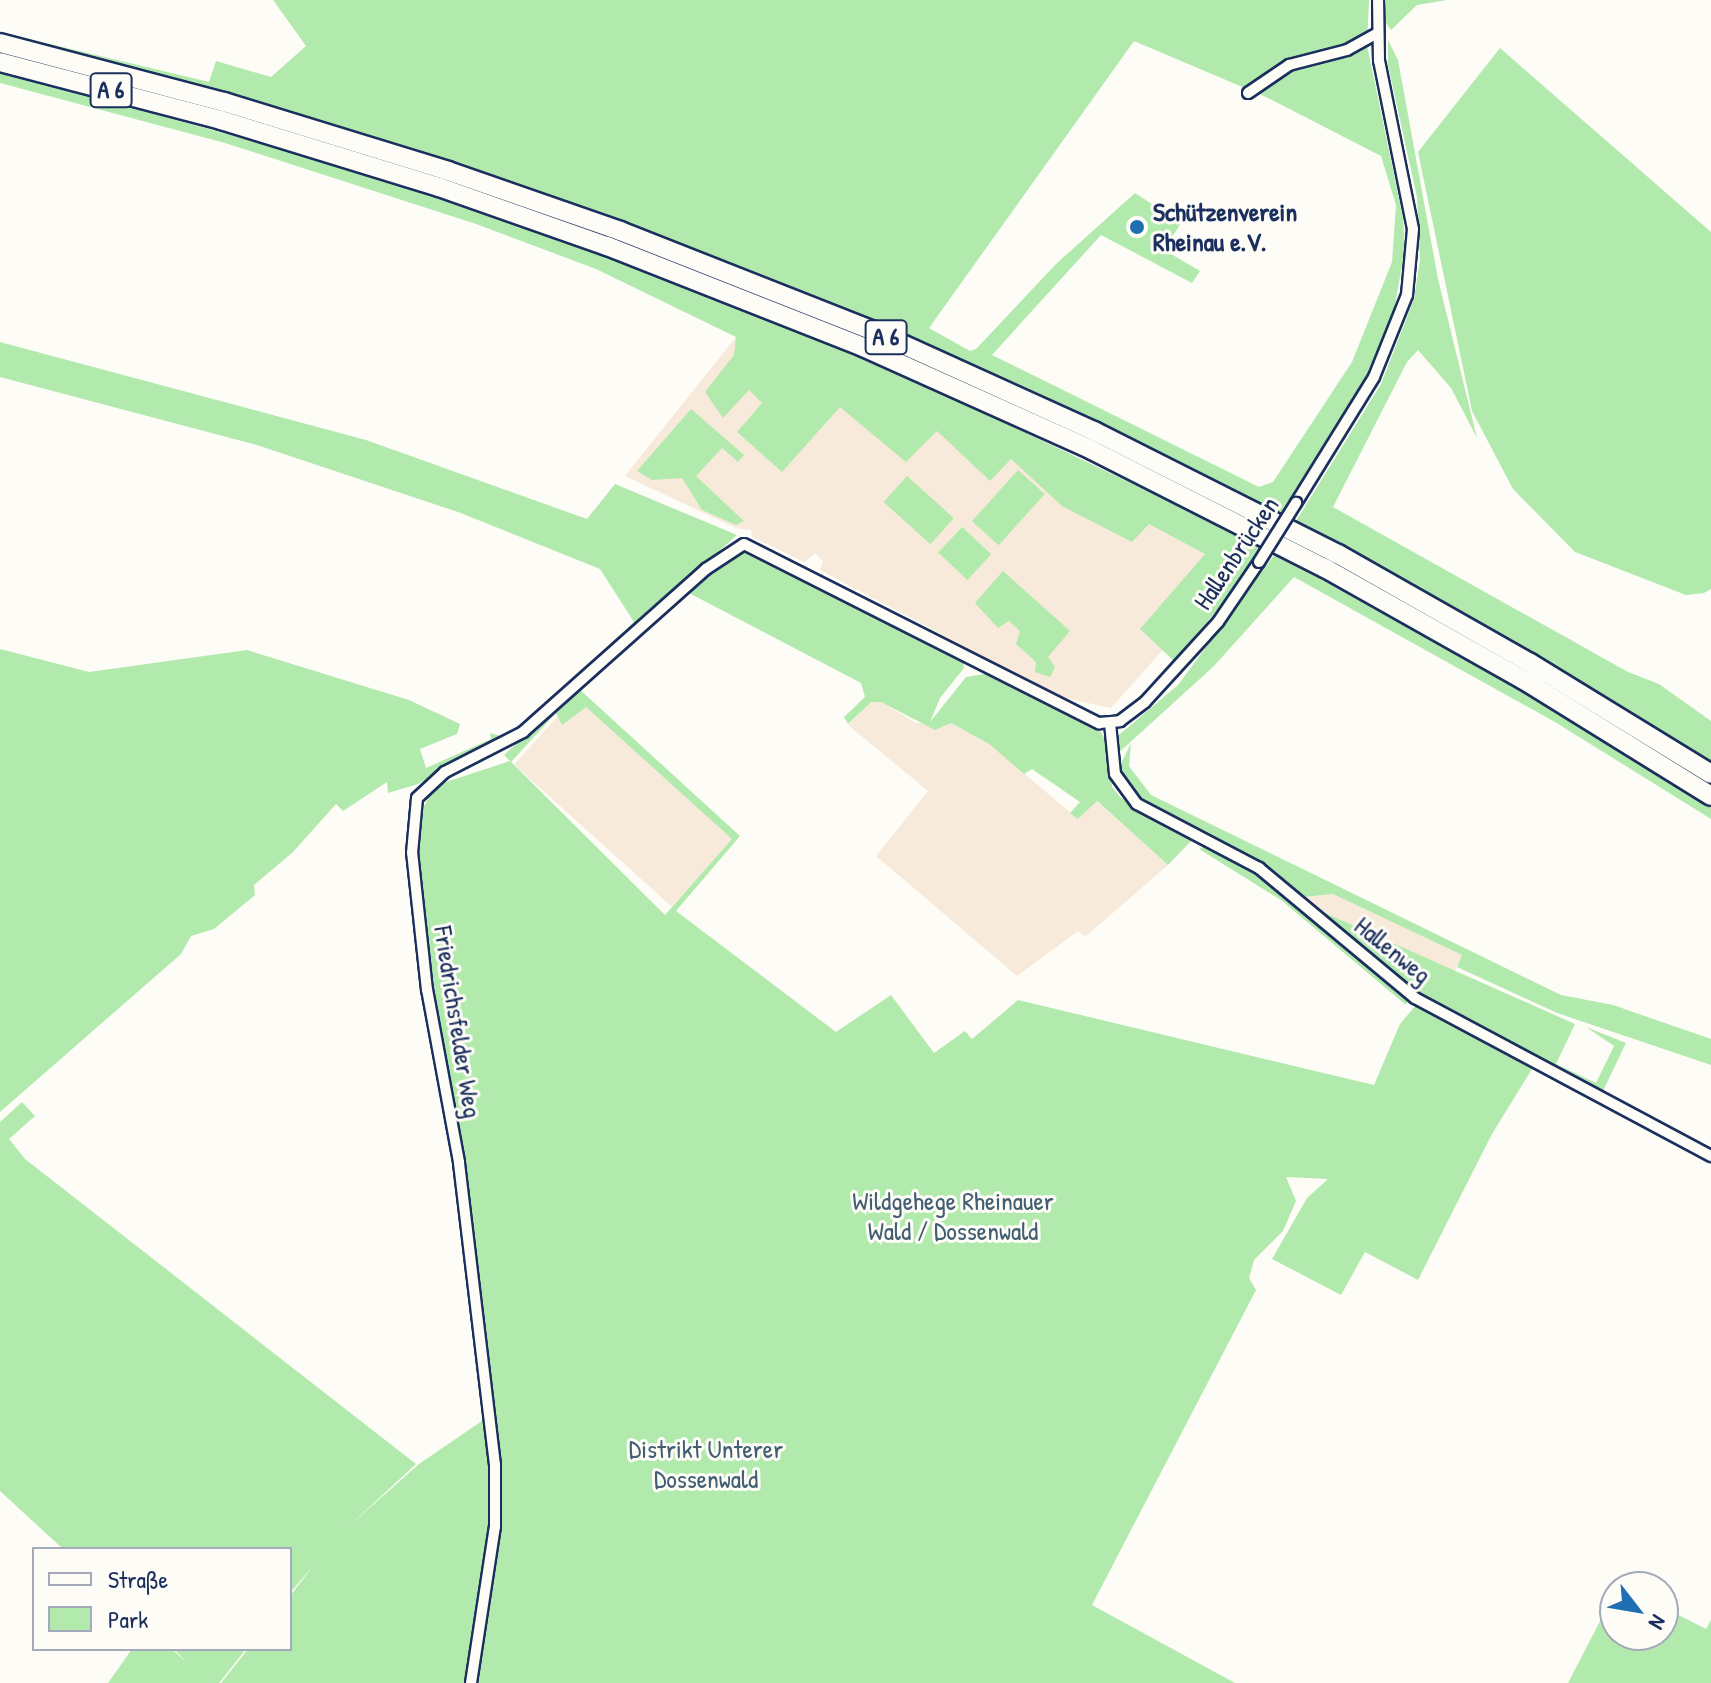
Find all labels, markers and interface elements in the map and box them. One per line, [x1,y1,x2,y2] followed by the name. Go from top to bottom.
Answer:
[89,70,133,110] road number: A 6
[1153,196,1297,258] place label: Schützenverein Rheinau e.V.
[1128,218,1146,236] marker: Schützenverein Rheinau e.V.
[864,317,908,357] road number: A 6
[1187,490,1285,616] street label: Hallenbrücken
[1348,910,1438,990] street label: Hallenweg
[427,924,489,1120] street label: Friedrichsfelder Weg
[852,1185,1054,1246] park label: Wildgehege Rheinauer Wald / Dossenwald
[629,1433,783,1494] park label: Distrikt Unterer Dossenwald
[32,1547,292,1651] legend
[108,1563,168,1595] text: Straße
[1599,1571,1679,1651] north arrow
[108,1603,148,1635] text: Park
[1642,1610,1674,1635] text: N

